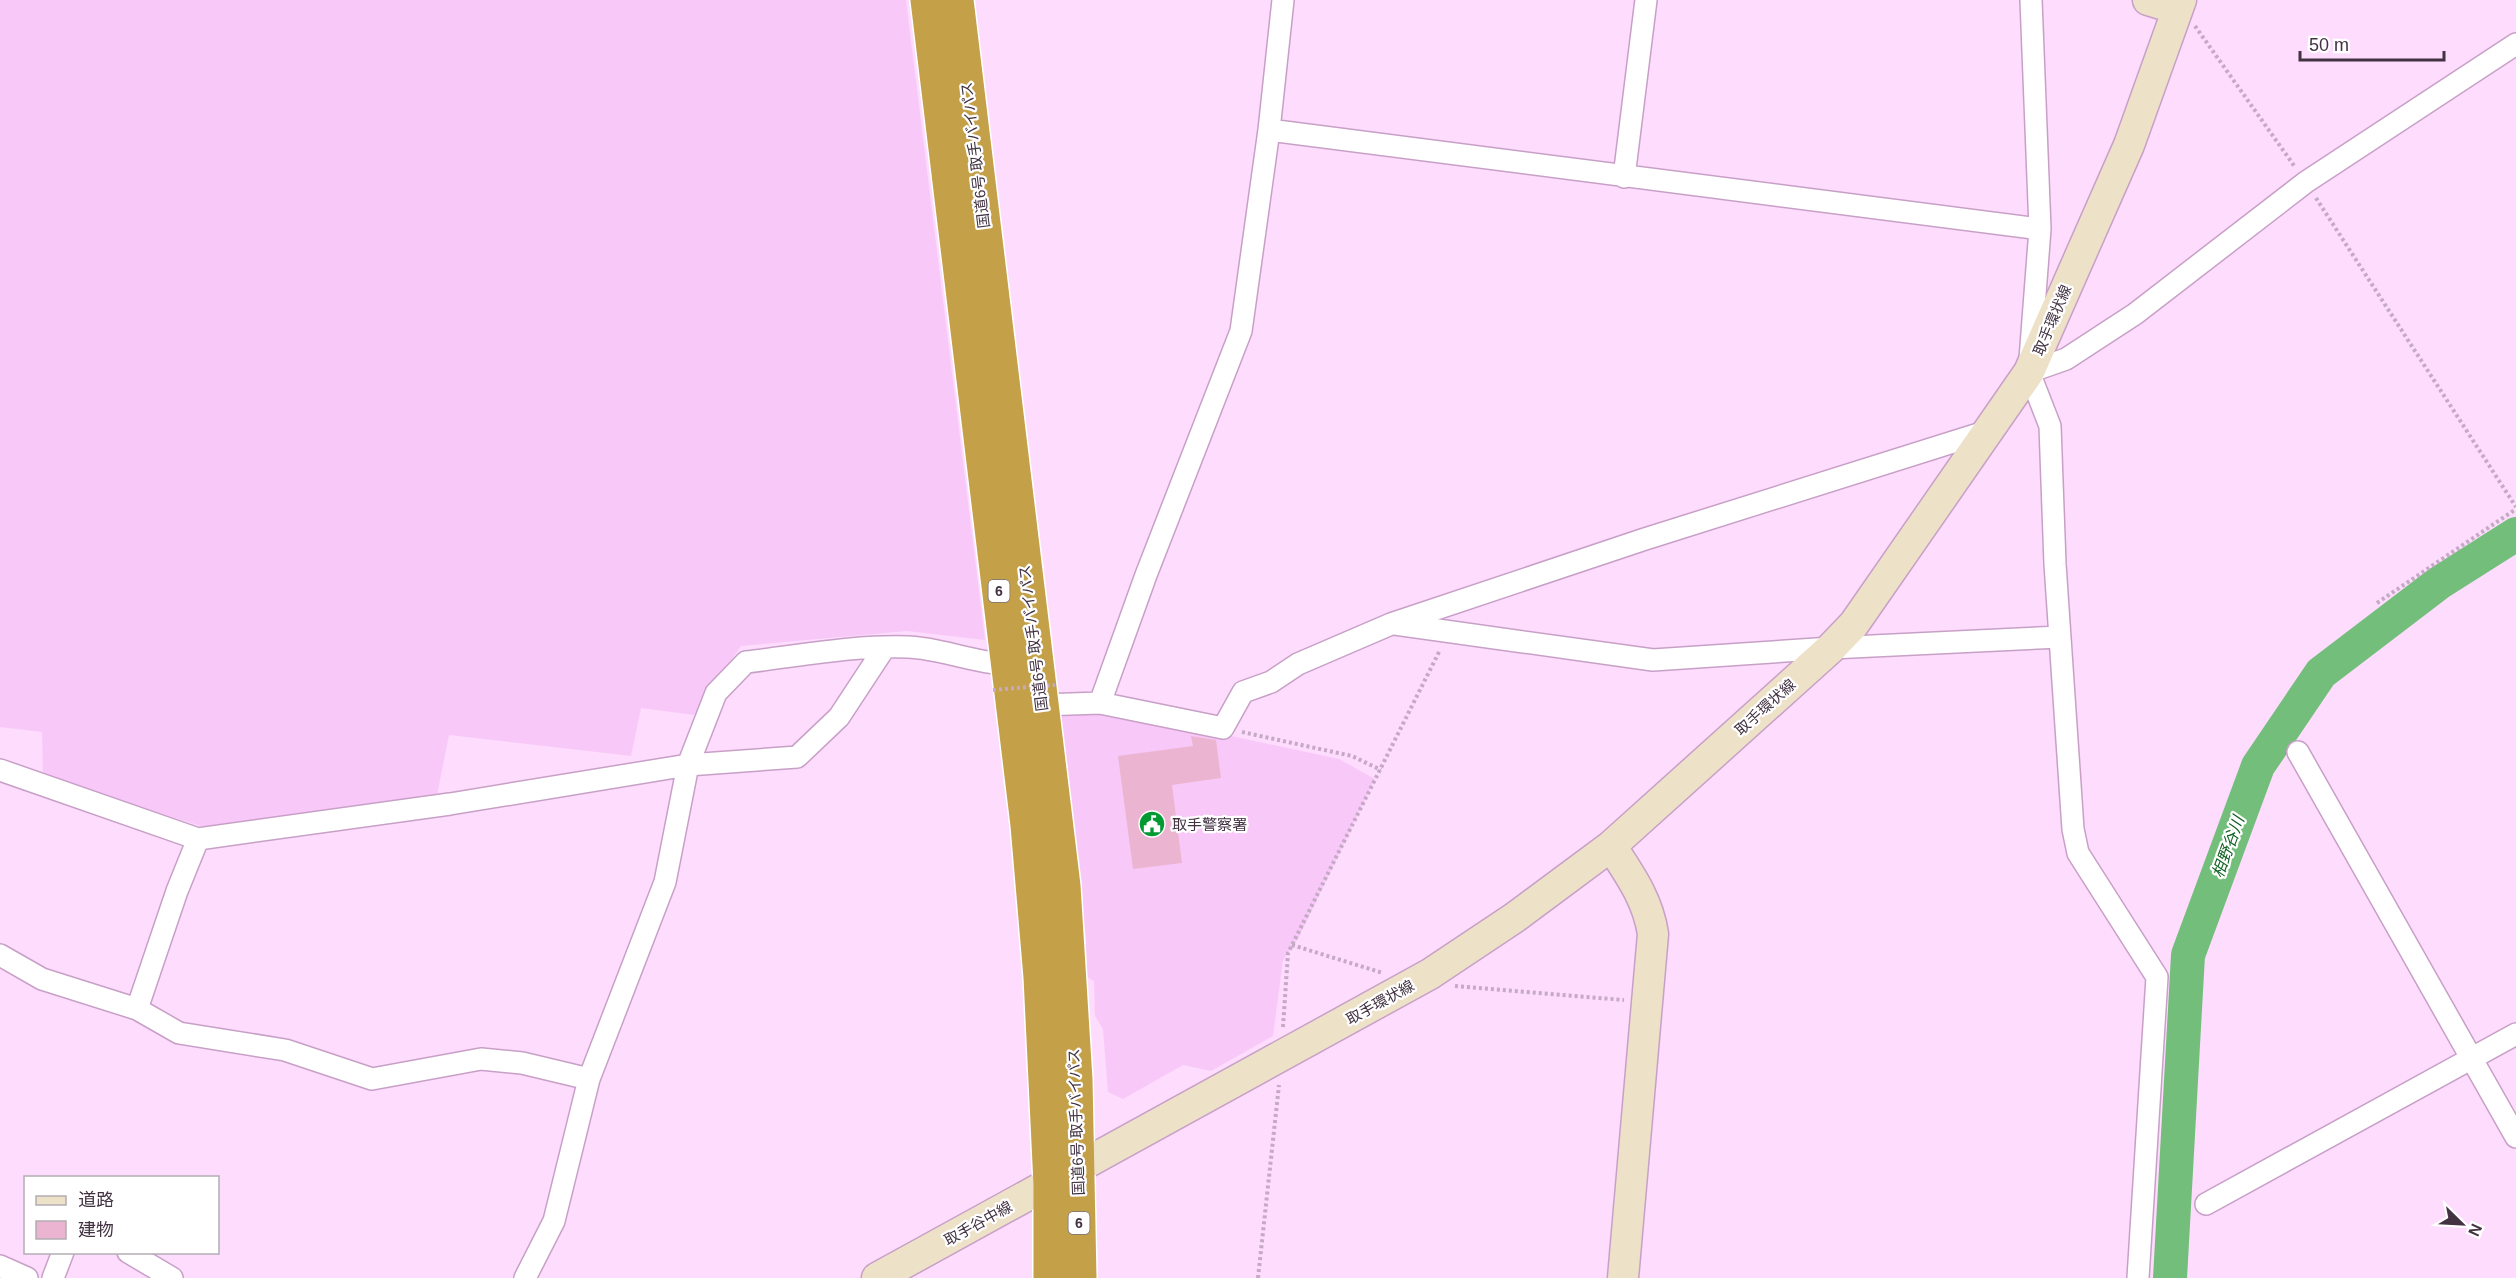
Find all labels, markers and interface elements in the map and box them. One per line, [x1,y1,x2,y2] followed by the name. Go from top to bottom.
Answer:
[2300,24,2444,62] scale bar
[2309,35,2349,55] text: 50 m
[958,81,992,229] street label: 国道6号 取手バイパス
[2030,282,2074,358] street label: 取手環状線
[1016,564,1050,712] street label: 国道6号 取手バイパス
[988,580,1010,602] road number: 6
[1731,676,1799,738] street label: 取手環状線
[1137,809,1167,839] public building icon: 取手警察署
[2209,812,2248,880] water label: 相野谷川
[1172,816,1247,833] place label: 取手警察署
[1343,976,1417,1028] street label: 取手環状線
[1065,1048,1087,1196] street label: 国道6号 取手バイパス
[24,1176,219,1254] legend
[78,1190,114,1210] text: 道路
[2432,1194,2492,1254] north arrow
[941,1197,1015,1249] street label: 取手谷中線
[1068,1212,1090,1234] road number: 6
[78,1220,114,1240] text: 建物
[2465,1221,2485,1239] text: N

